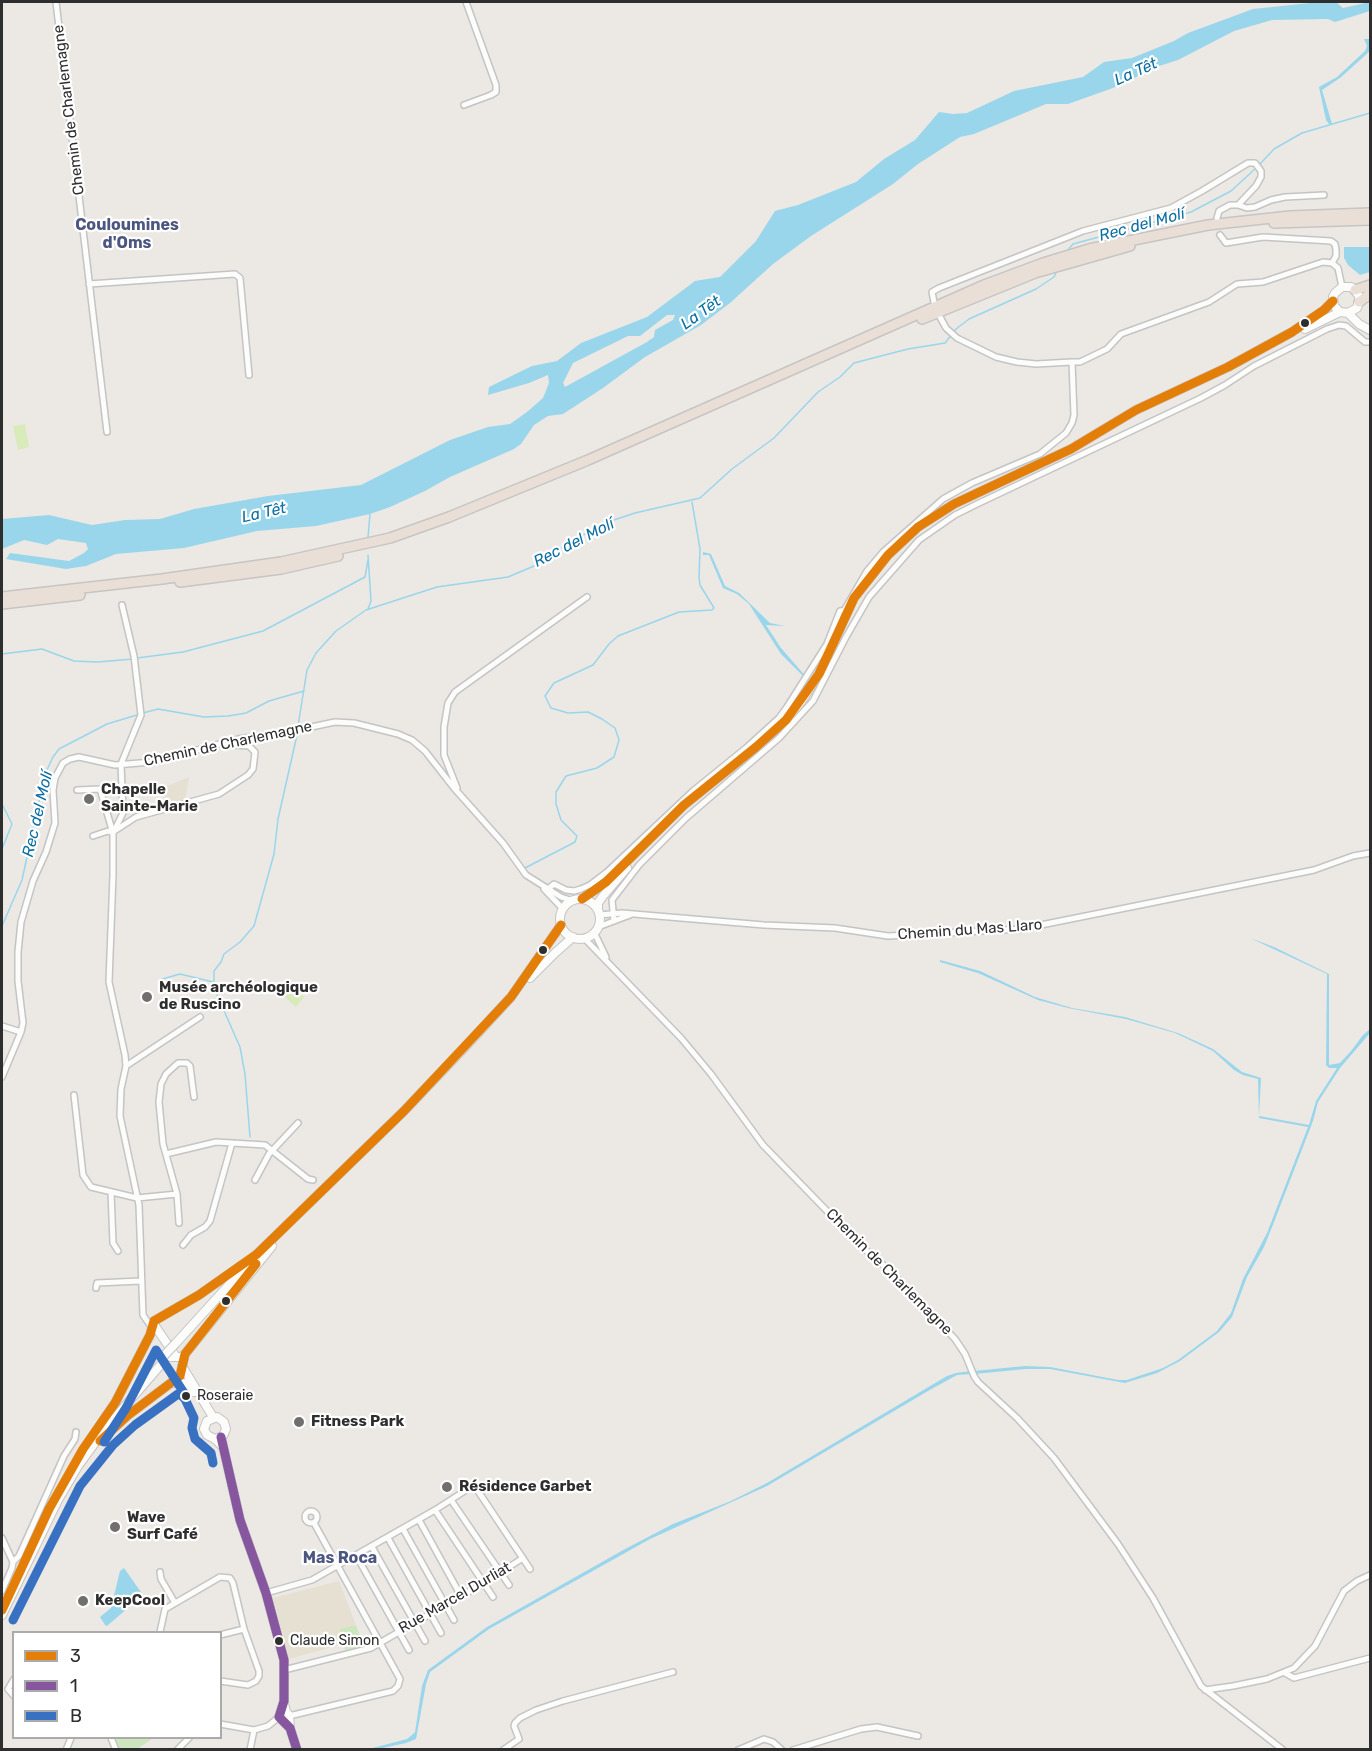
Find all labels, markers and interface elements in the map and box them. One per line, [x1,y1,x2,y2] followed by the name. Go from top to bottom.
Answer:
[50,24,88,196] street label: Chemin de Charlemagne
[1112,54,1160,90] water label: La Têt
[1097,204,1187,246] water label: Rec del Molí
[75,215,179,253] district label: Couloumines d'Oms
[677,292,725,334] water label: La Têt
[1299,317,1311,329] unlabelled marker
[240,499,288,527] water label: La Têt
[530,514,618,572] water label: Rec del Molí
[142,717,314,771] street label: Chemin de Charlemagne
[19,769,57,859] water label: Rec del Molí
[101,781,198,816] place label: Chapelle Sainte-Marie
[82,792,96,806] marker: Chapelle Sainte-Marie
[897,916,1043,944] street label: Chemin du Mas Llaro
[537,944,549,956] unlabelled marker
[159,979,318,1014] place label: Musée archéologique de Ruscino
[140,990,154,1004] marker: Musée archéologique de Ruscino
[822,1205,956,1339] street label: Chemin de Charlemagne
[220,1295,232,1307] unlabelled marker
[197,1388,253,1404] place label: Roseraie
[180,1390,192,1402] marker: Roseraie
[311,1413,404,1431] place label: Fitness Park
[292,1415,306,1429] marker: Fitness Park
[459,1478,592,1496] place label: Résidence Garbet
[440,1480,454,1494] marker: Résidence Garbet
[127,1509,198,1544] place label: Wave Surf Café
[108,1520,122,1534] marker: Wave Surf Café
[303,1548,377,1568] district label: Mas Roca
[395,1558,515,1638] street label: Rue Marcel Durliat
[95,1592,165,1610] place label: KeepCool
[76,1594,90,1608] marker: KeepCool
[12,1631,222,1739] legend
[290,1633,380,1649] place label: Claude Simon
[273,1635,285,1647] marker: Claude Simon
[70,1645,81,1667] text: 3
[70,1675,78,1697] text: 1
[70,1705,82,1727] text: B

